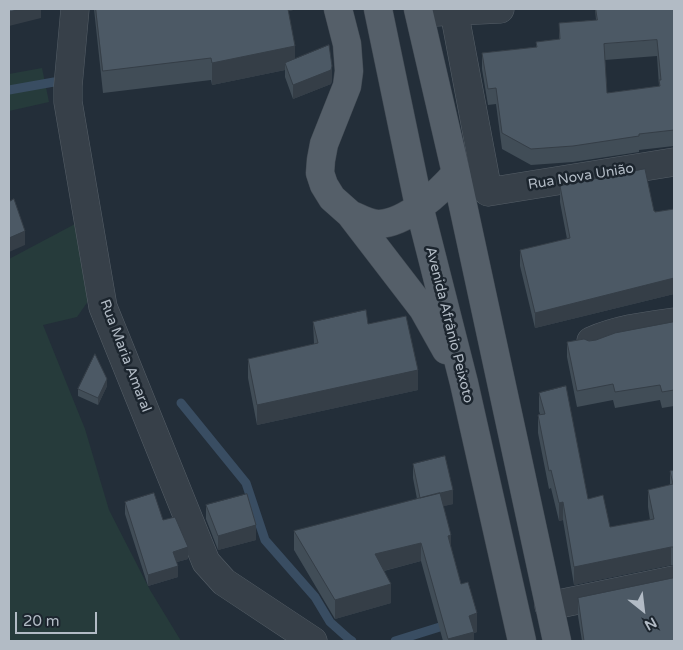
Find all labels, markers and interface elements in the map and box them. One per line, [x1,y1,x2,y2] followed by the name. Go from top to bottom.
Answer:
[527,160,635,194] street label: Rua Nova União
[421,245,477,405] street label: Avenida Afrânio Peixoto
[96,297,154,415] street label: Rua Maria Amaral
[618,585,668,635] north arrow
[18,602,100,634] scale bar
[23,612,60,630] text: 20 m
[641,613,660,634] text: N

